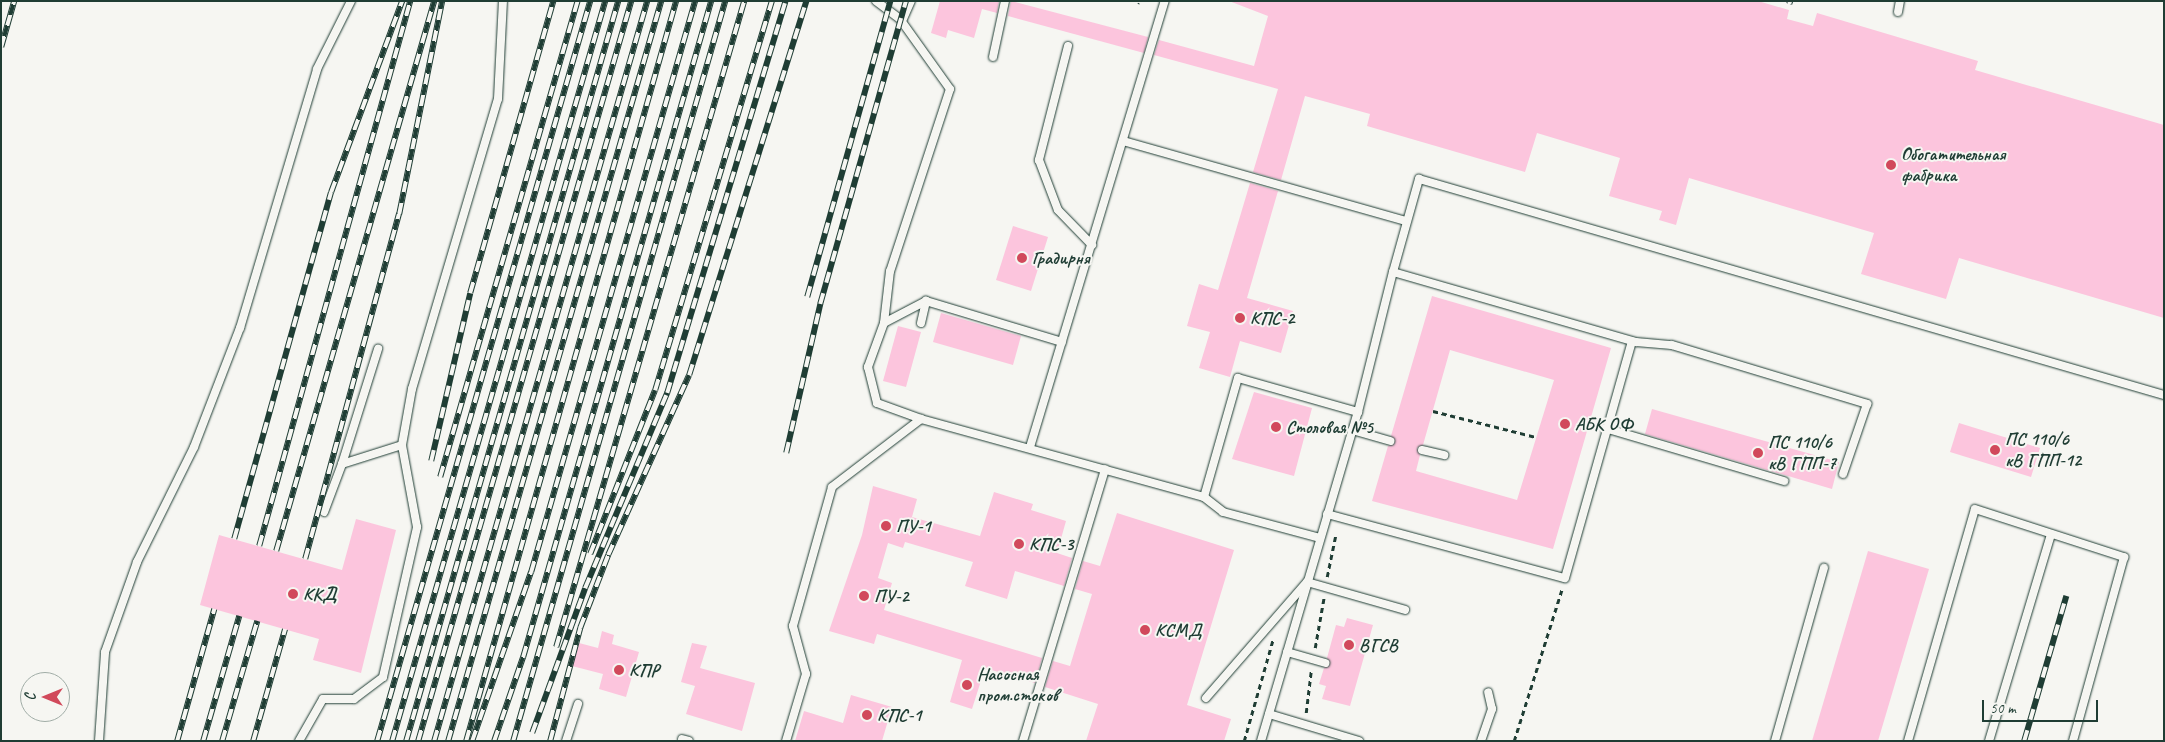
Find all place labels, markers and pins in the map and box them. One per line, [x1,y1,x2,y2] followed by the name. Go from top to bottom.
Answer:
[1901,144,2006,186] place label: Обогатительная фабрика
[1885,159,1897,171] marker: Обогатительная фабрика
[1032,247,1090,269] place label: Градирня
[1016,252,1028,264] marker: Градирня
[1250,307,1294,329] place label: КПС-2
[1234,312,1246,324] marker: КПС-2
[1575,413,1629,435] place label: АБК ОФ
[1286,416,1373,438] place label: Столовая №5
[1559,418,1571,430] marker: АБК ОФ
[1270,421,1282,433] marker: Столовая №5
[2005,429,2080,472] place label: ПС 110/6 кВ ГПП-12
[1768,432,1835,474] place label: ПС 110/6 кВ ГПП-7
[1989,444,2001,456] marker: ПС 110/6 кВ ГПП-12
[1752,447,1764,459] marker: ПС 110/6 кВ ГПП-7
[896,515,931,537] place label: ПУ-1
[880,520,892,532] marker: ПУ-1
[1029,533,1073,555] place label: КПС-3
[1013,538,1025,550] marker: КПС-3
[303,583,337,605] place label: ККД
[874,585,909,607] place label: ПУ-2
[287,588,299,600] marker: ККД
[858,590,870,602] marker: ПУ-2
[1155,619,1201,641] place label: КСМД
[1139,624,1151,636] marker: КСМД
[1359,634,1397,656] place label: ВГСВ
[1343,639,1355,651] marker: ВГСВ
[629,659,659,681] place label: КПР
[613,664,625,676] marker: КПР
[977,664,1058,706] place label: Насосная пром.стоков
[961,679,973,691] marker: Насосная пром.стоков
[877,704,921,726] place label: КПС-1
[861,709,873,721] marker: КПС-1

